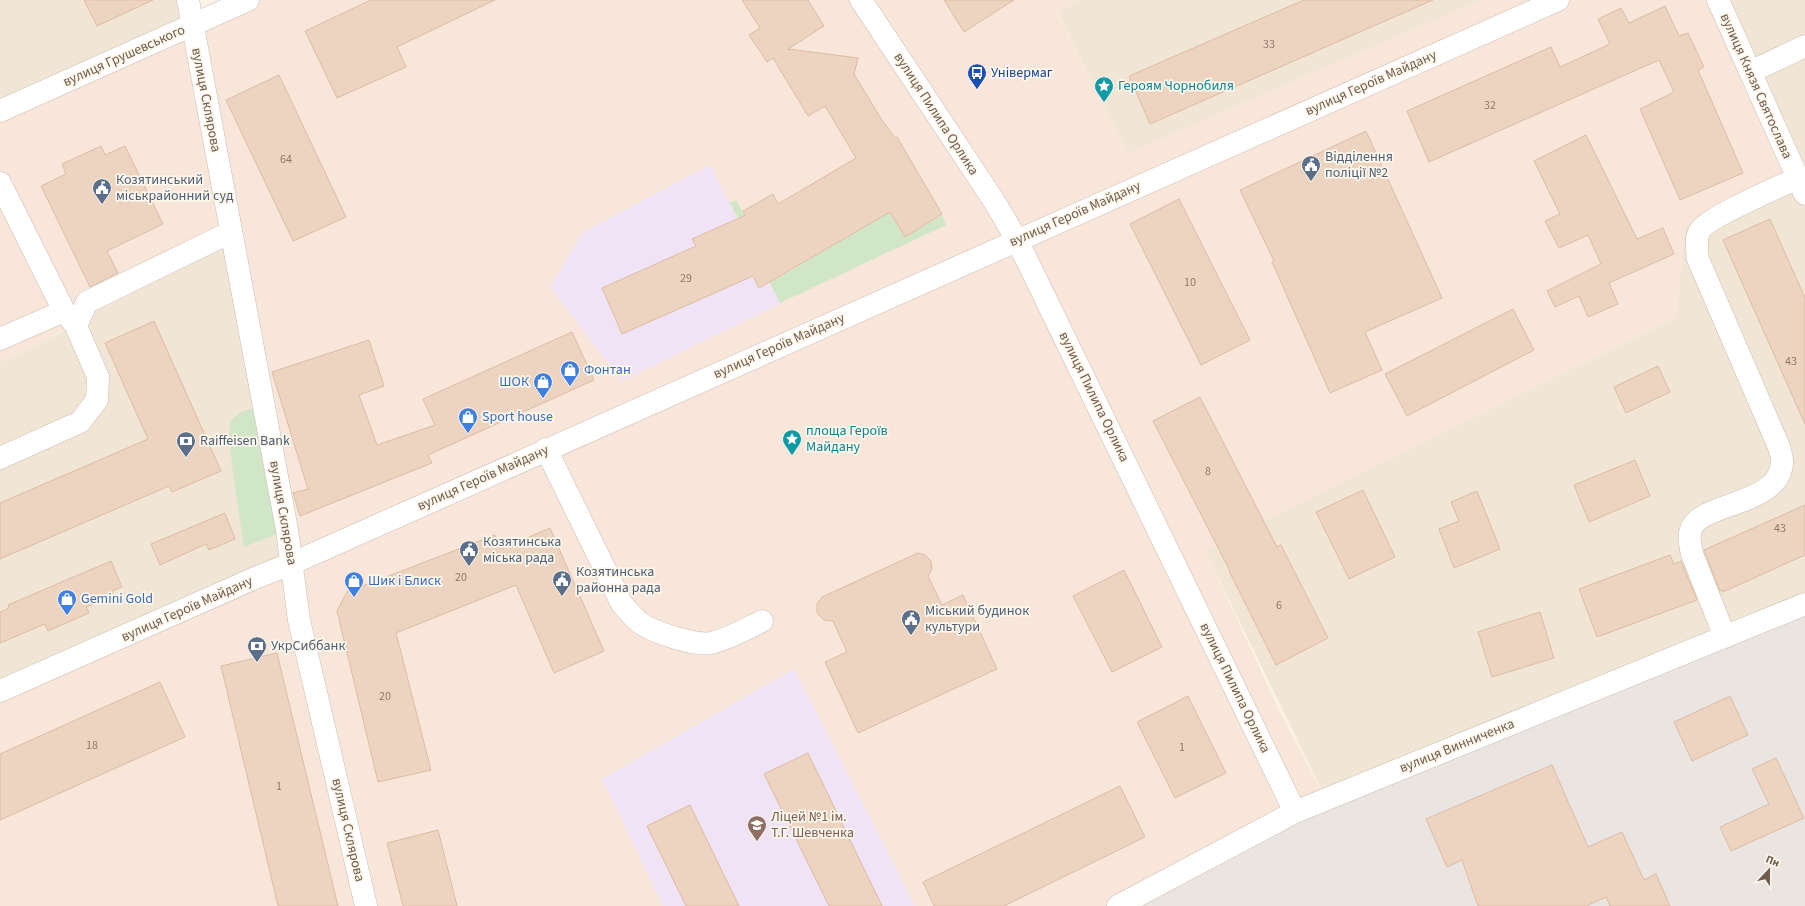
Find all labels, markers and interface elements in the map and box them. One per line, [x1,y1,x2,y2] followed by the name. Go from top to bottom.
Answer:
[1715,10,1797,162] street label: вулиця Князя Святослава
[60,20,188,92] street label: вулиця Грушевського
[1263,36,1275,53] house number: 33
[1302,45,1440,121] street label: вулиця Героїв Майдану
[186,46,226,154] street label: вулиця Склярова
[889,49,983,179] street label: вулиця Пилипа Орлика
[966,62,988,90] bus stop icon: Універмаг
[991,63,1053,83] place label: Універмаг
[1093,75,1115,103] place icon: Героям Чорнобиля
[1118,76,1234,96] place label: Героям Чорнобиля
[1484,97,1496,114] house number: 32
[1325,147,1393,183] place label: Відділення поліції №2
[280,151,292,168] house number: 64
[1300,154,1322,182] public building icon: Відділення поліції №2
[116,170,234,206] place label: Козятинський міськрайонний суд
[1006,176,1144,252] street label: вулиця Героїв Майдану
[91,177,113,205] public building icon: Козятинський міськрайонний суд
[680,270,692,287] house number: 29
[1184,274,1196,291] house number: 10
[710,308,848,384] street label: вулиця Героїв Майдану
[1054,328,1134,466] street label: вулиця Пилипа Орлика
[1785,353,1797,370] house number: 43
[559,359,581,387] shop icon: Фонтан
[584,360,631,380] place label: Фонтан
[532,371,554,399] shop icon: ШОК
[499,372,530,392] place label: ШОК
[457,406,479,434] shop icon: Sport house
[482,407,553,427] place label: Sport house
[806,421,888,457] place label: площа Героїв Майдану
[781,428,803,456] place icon: площа Героїв Майдану
[175,430,197,458] bank icon: Raiffeisen Bank
[200,431,290,451] place label: Raiffeisen Bank
[414,440,552,516] street label: вулиця Героїв Майдану
[264,459,302,567] street label: вулиця Склярова
[1205,463,1211,480] house number: 8
[1774,520,1786,537] house number: 43
[483,532,561,568] place label: Козятинська міська рада
[458,539,480,567] public building icon: Козятинська міська рада
[576,562,661,598] place label: Козятинська районна рада
[455,569,467,586] house number: 20
[551,569,573,597] public building icon: Козятинська районна рада
[343,570,365,598] shop icon: Шик і Блиск
[118,571,256,647] street label: вулиця Героїв Майдану
[368,571,441,591] place label: Шик і Блиск
[56,588,78,616] shop icon: Gemini Gold
[81,589,153,609] place label: Gemini Gold
[1276,597,1282,614] house number: 6
[925,601,1029,637] place label: Міський будинок культури
[900,608,922,636] public building icon: Міський будинок культури
[1195,619,1275,757] street label: вулиця Пилипа Орлика
[246,635,268,663] bank icon: УкрСиббанк
[271,636,345,656] place label: УкрСиббанк
[379,688,391,705] house number: 20
[1397,714,1517,778] street label: вулиця Винниченка
[86,737,98,754] house number: 18
[1179,739,1185,756] house number: 1
[326,776,370,884] street label: вулиця Склярова
[276,778,282,795] house number: 1
[771,807,854,843] place label: Ліцей №1 ім. Т.Г. Шевченка
[746,814,768,842] school or university icon: Ліцей №1 ім. Т.Г. Шевченка
[1749,850,1789,890] north arrow
[1763,852,1782,871] text: Пн

